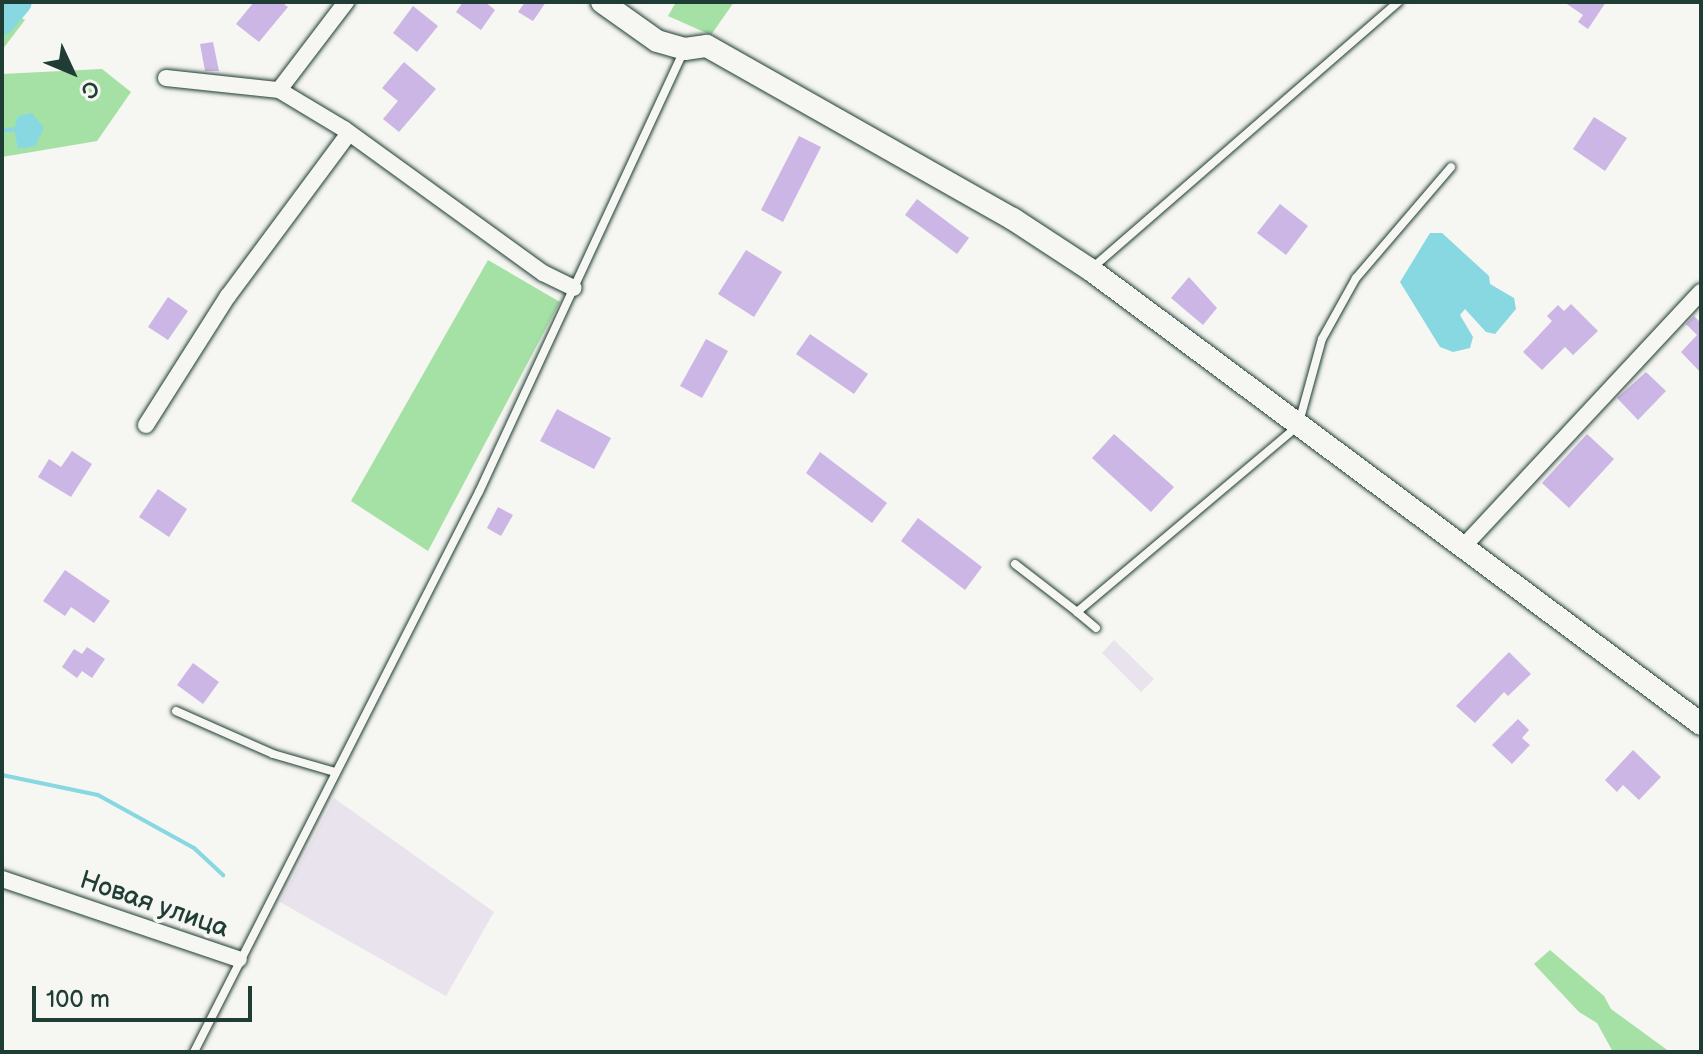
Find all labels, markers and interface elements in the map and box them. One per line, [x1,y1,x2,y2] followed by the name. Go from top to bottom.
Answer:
[32,32,112,112] north arrow
[75,74,105,104] text: С
[76,865,232,945] street label: Новая улица
[36,970,256,1020] scale bar
[46,985,110,1014] text: 100 m

